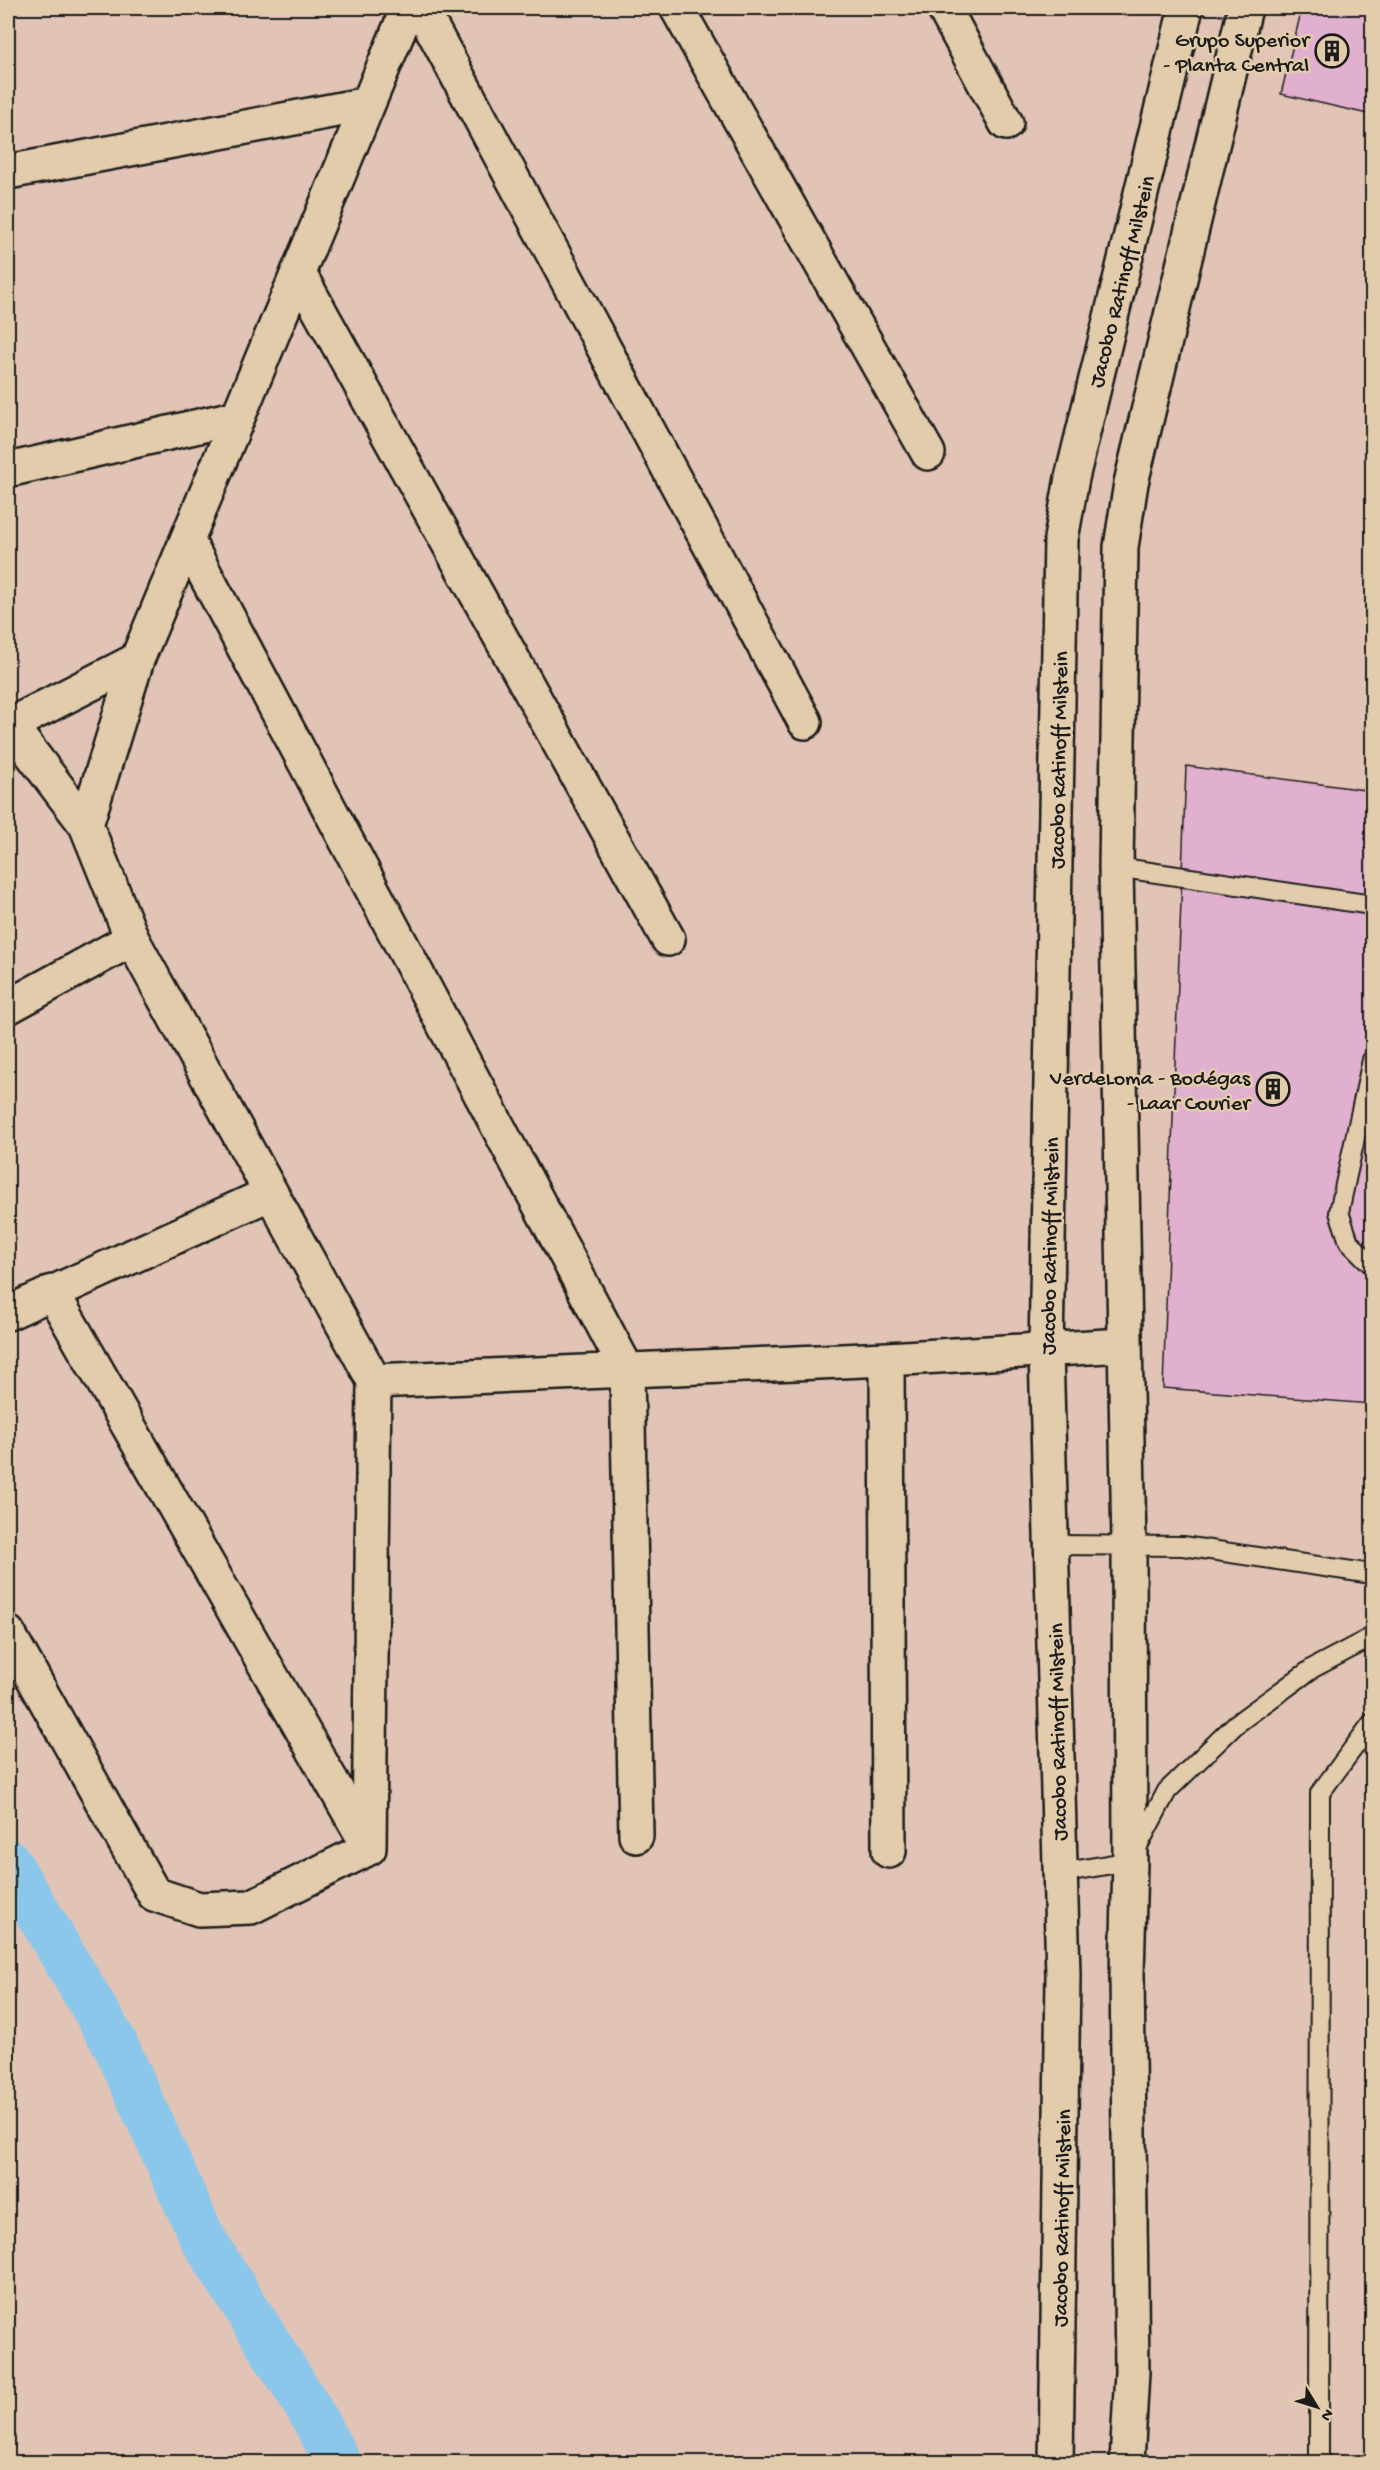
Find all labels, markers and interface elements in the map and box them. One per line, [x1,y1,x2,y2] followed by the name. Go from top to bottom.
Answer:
[1163,29,1311,80] place label: Grupo Superior - Planta Central
[1314,33,1350,69] building icon: Grupo Superior - Planta Central
[1085,173,1163,391] street label: Jacobo Ratinoff Milstein
[1046,651,1076,869] street label: Jacobo Ratinoff Milstein
[1049,1067,1252,1118] place label: VerdeLoma - Bodégas - Laar Courier
[1255,1071,1291,1107] building icon: VerdeLoma - Bodégas - Laar Courier
[1037,1137,1067,1355] street label: Jacobo Ratinoff Milstein
[1045,1622,1075,1841] street label: Jacobo Ratinoff Milstein
[1049,2109,1079,2327] street label: Jacobo Ratinoff Milstein
[1287,2377,1347,2437] north arrow
[1315,2404,1337,2424] text: N

